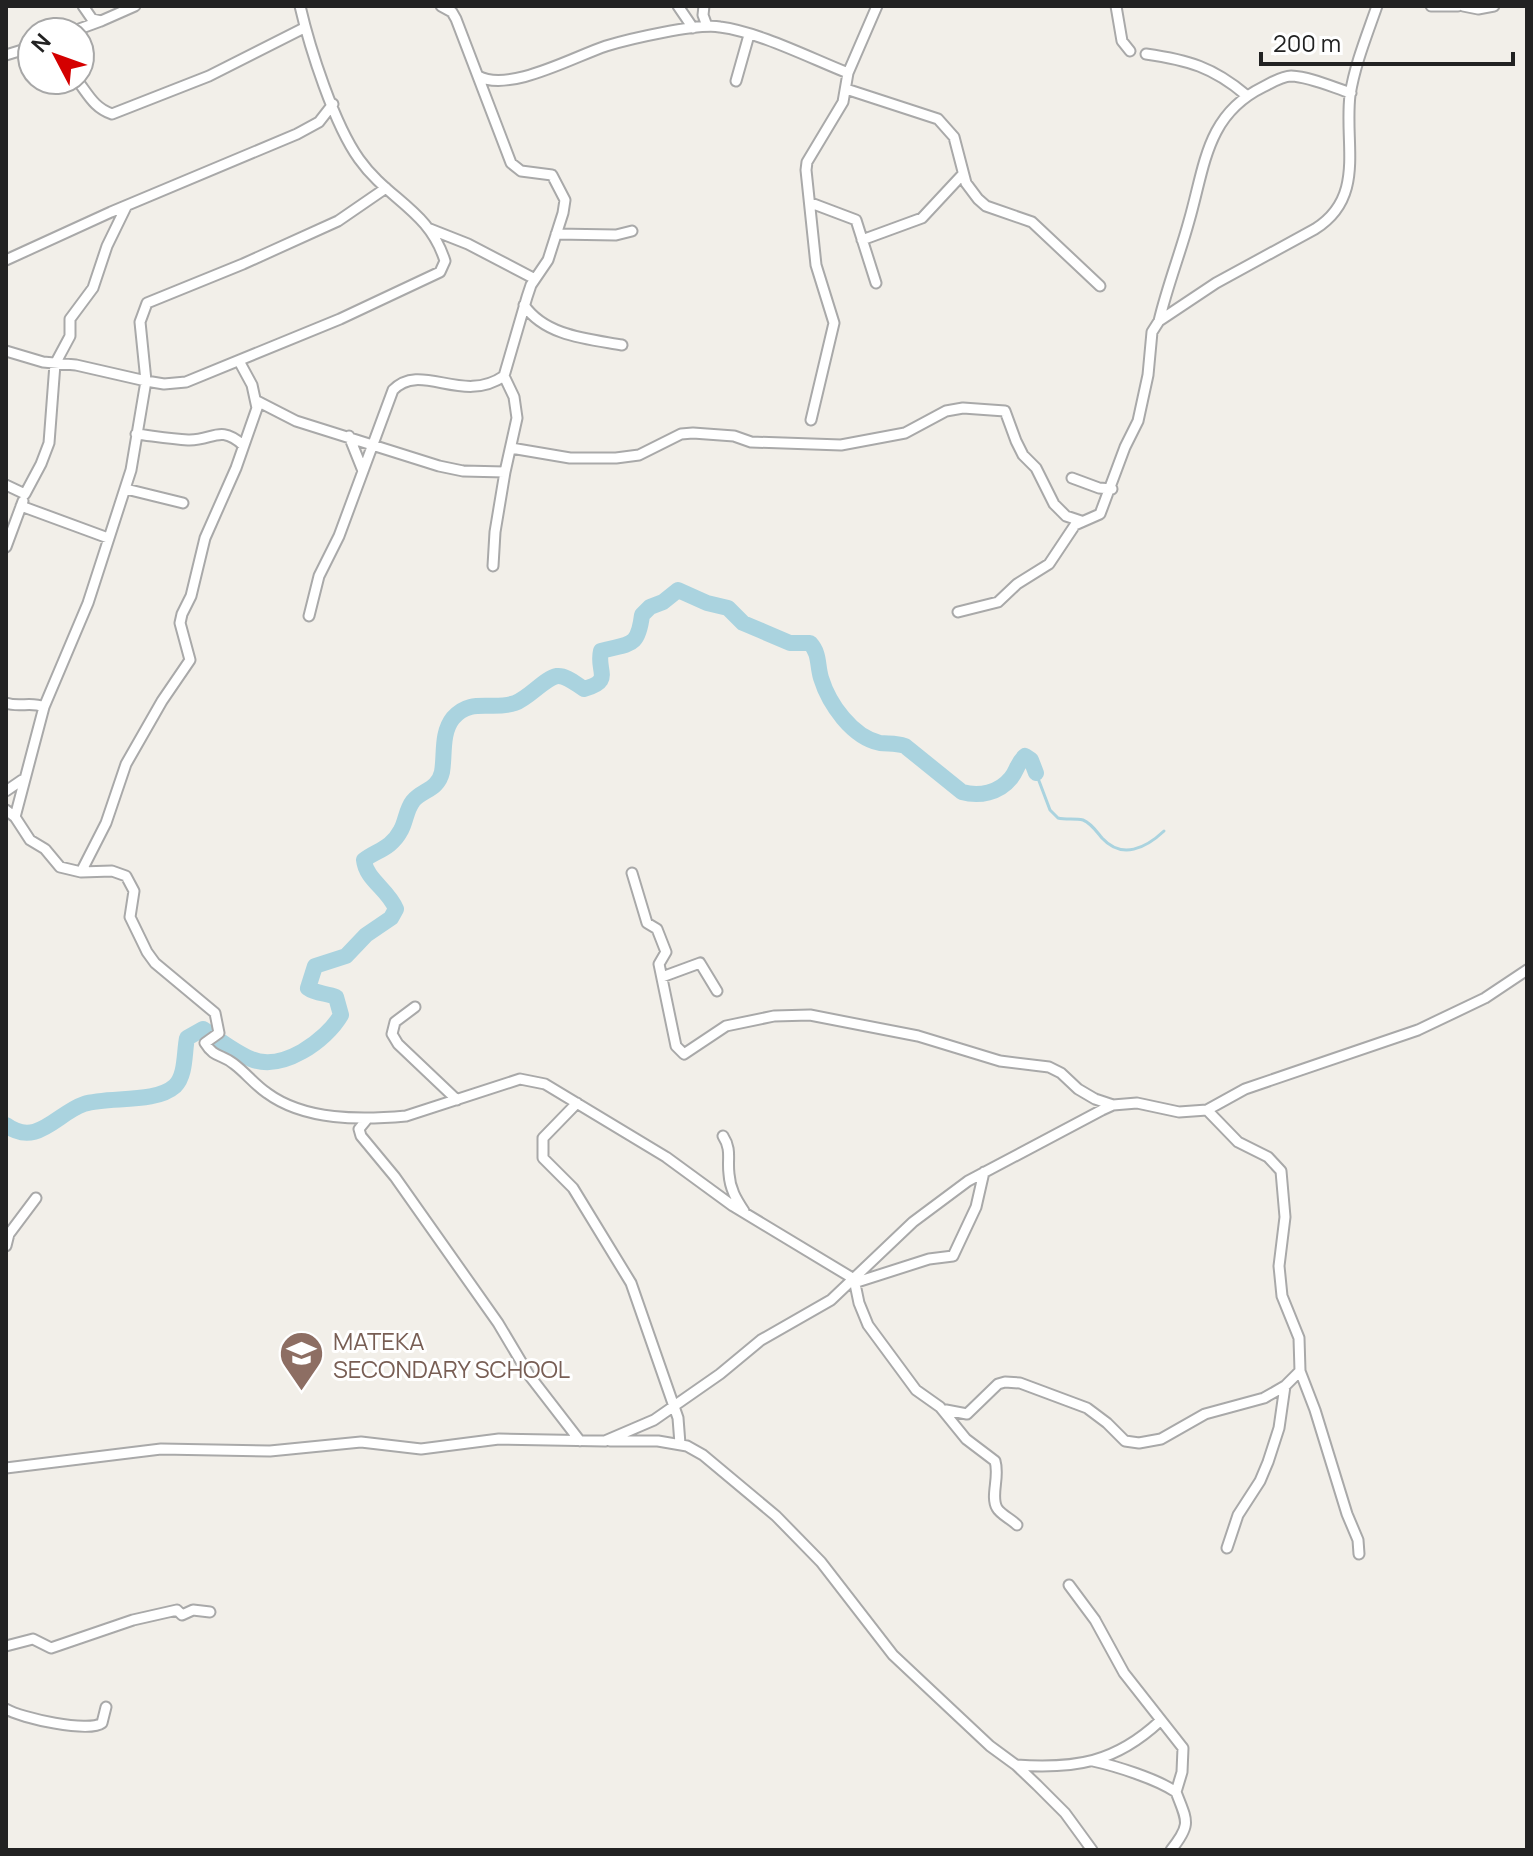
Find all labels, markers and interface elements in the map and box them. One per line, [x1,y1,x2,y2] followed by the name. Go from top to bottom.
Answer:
[16,16,96,96] north arrow
[1261,16,1513,66] scale bar
[1273,26,1341,59] text: 200 m
[24,27,57,59] text: N
[333,1324,570,1385] place label: MATEKA SECONDARY SCHOOL
[278,1330,326,1393] school or university icon: MATEKA SECONDARY SCHOOL

